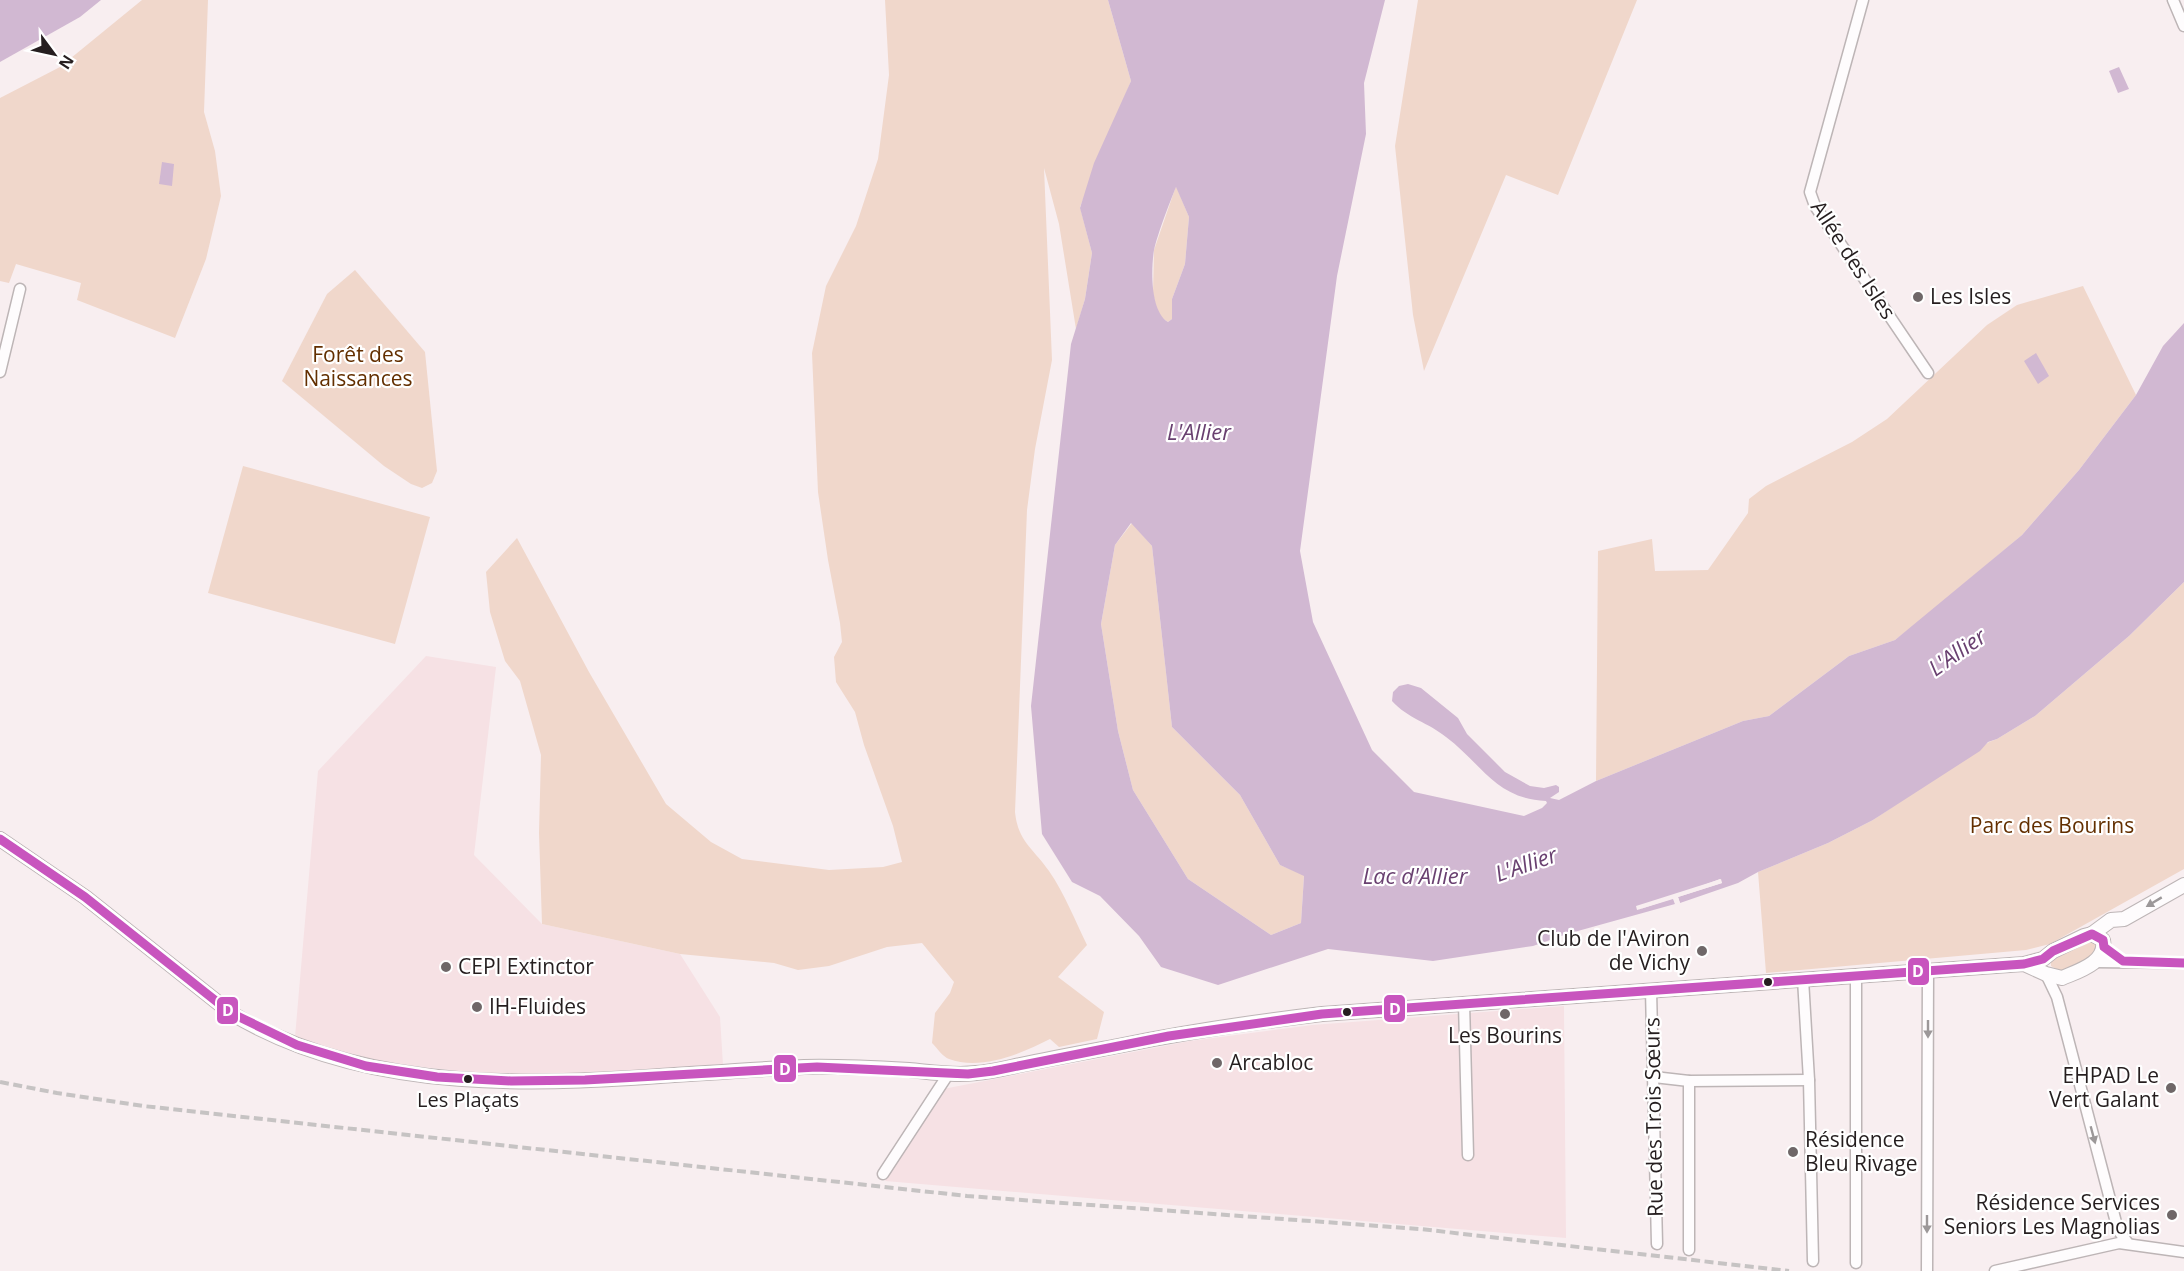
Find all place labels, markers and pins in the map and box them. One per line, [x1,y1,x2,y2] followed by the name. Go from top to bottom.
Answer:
[1930,282,2011,310] place label: Les Isles
[1911,290,1925,304] marker: Les Isles
[1537,924,1690,976] place label: Club de l'Aviron de Vichy
[1695,944,1709,958] marker: Club de l'Aviron de Vichy
[458,952,594,980] place label: CEPI Extinctor
[439,960,453,974] marker: CEPI Extinctor
[1762,976,1774,988] unlabelled marker
[489,992,586,1020] place label: IH-Fluides
[470,1000,484,1014] marker: IH-Fluides
[1341,1006,1353,1018] unlabelled marker
[1498,1007,1512,1021] marker: Les Bourins
[1448,1021,1562,1049] place label: Les Bourins
[1229,1048,1313,1076] place label: Arcabloc
[1210,1056,1224,1070] marker: Arcabloc
[2049,1061,2159,1113] place label: EHPAD Le Vert Galant
[462,1073,474,1085] marker: Les Plaçats
[2164,1081,2178,1095] marker: EHPAD Le Vert Galant
[417,1086,519,1113] place label: Les Plaçats
[1805,1125,1918,1177] place label: Résidence Bleu Rivage
[1786,1145,1800,1159] marker: Résidence Bleu Rivage
[1944,1188,2160,1240] place label: Résidence Services Seniors Les Magnolias
[2165,1208,2179,1222] marker: Résidence Services Seniors Les Magnolias

